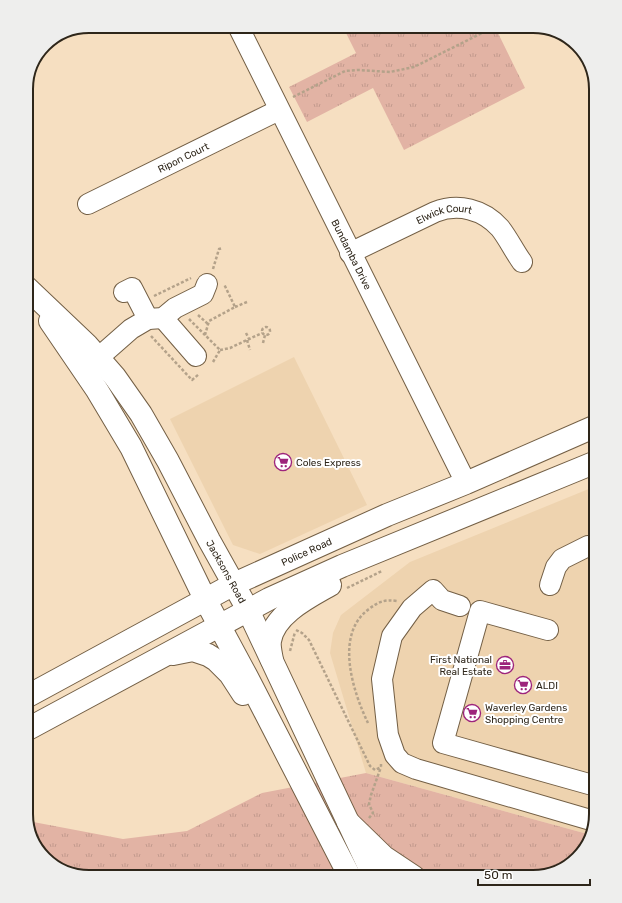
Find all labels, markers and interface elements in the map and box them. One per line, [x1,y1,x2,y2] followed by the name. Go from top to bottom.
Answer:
[156,140,211,176] street label: Ripon Court
[414,203,473,227] street label: Elwick Court
[328,217,374,292] street label: Bundamba Drive
[273,452,293,472] supermarket icon: Coles Express
[296,457,361,469] place label: Coles Express
[279,536,334,569] street label: Police Road
[203,538,248,606] street label: Jacksons Road
[430,654,492,678] place label: First National Real Estate
[495,655,515,675] office icon: First National Real Estate
[513,675,533,695] supermarket icon: ALDI
[536,680,558,692] place label: ALDI
[485,702,567,726] place label: Waverley Gardens Shopping Centre
[462,703,482,723] supermarket icon: Waverley Gardens Shopping Centre
[478,861,590,887] scale bar
[484,868,512,882] text: 50 m

